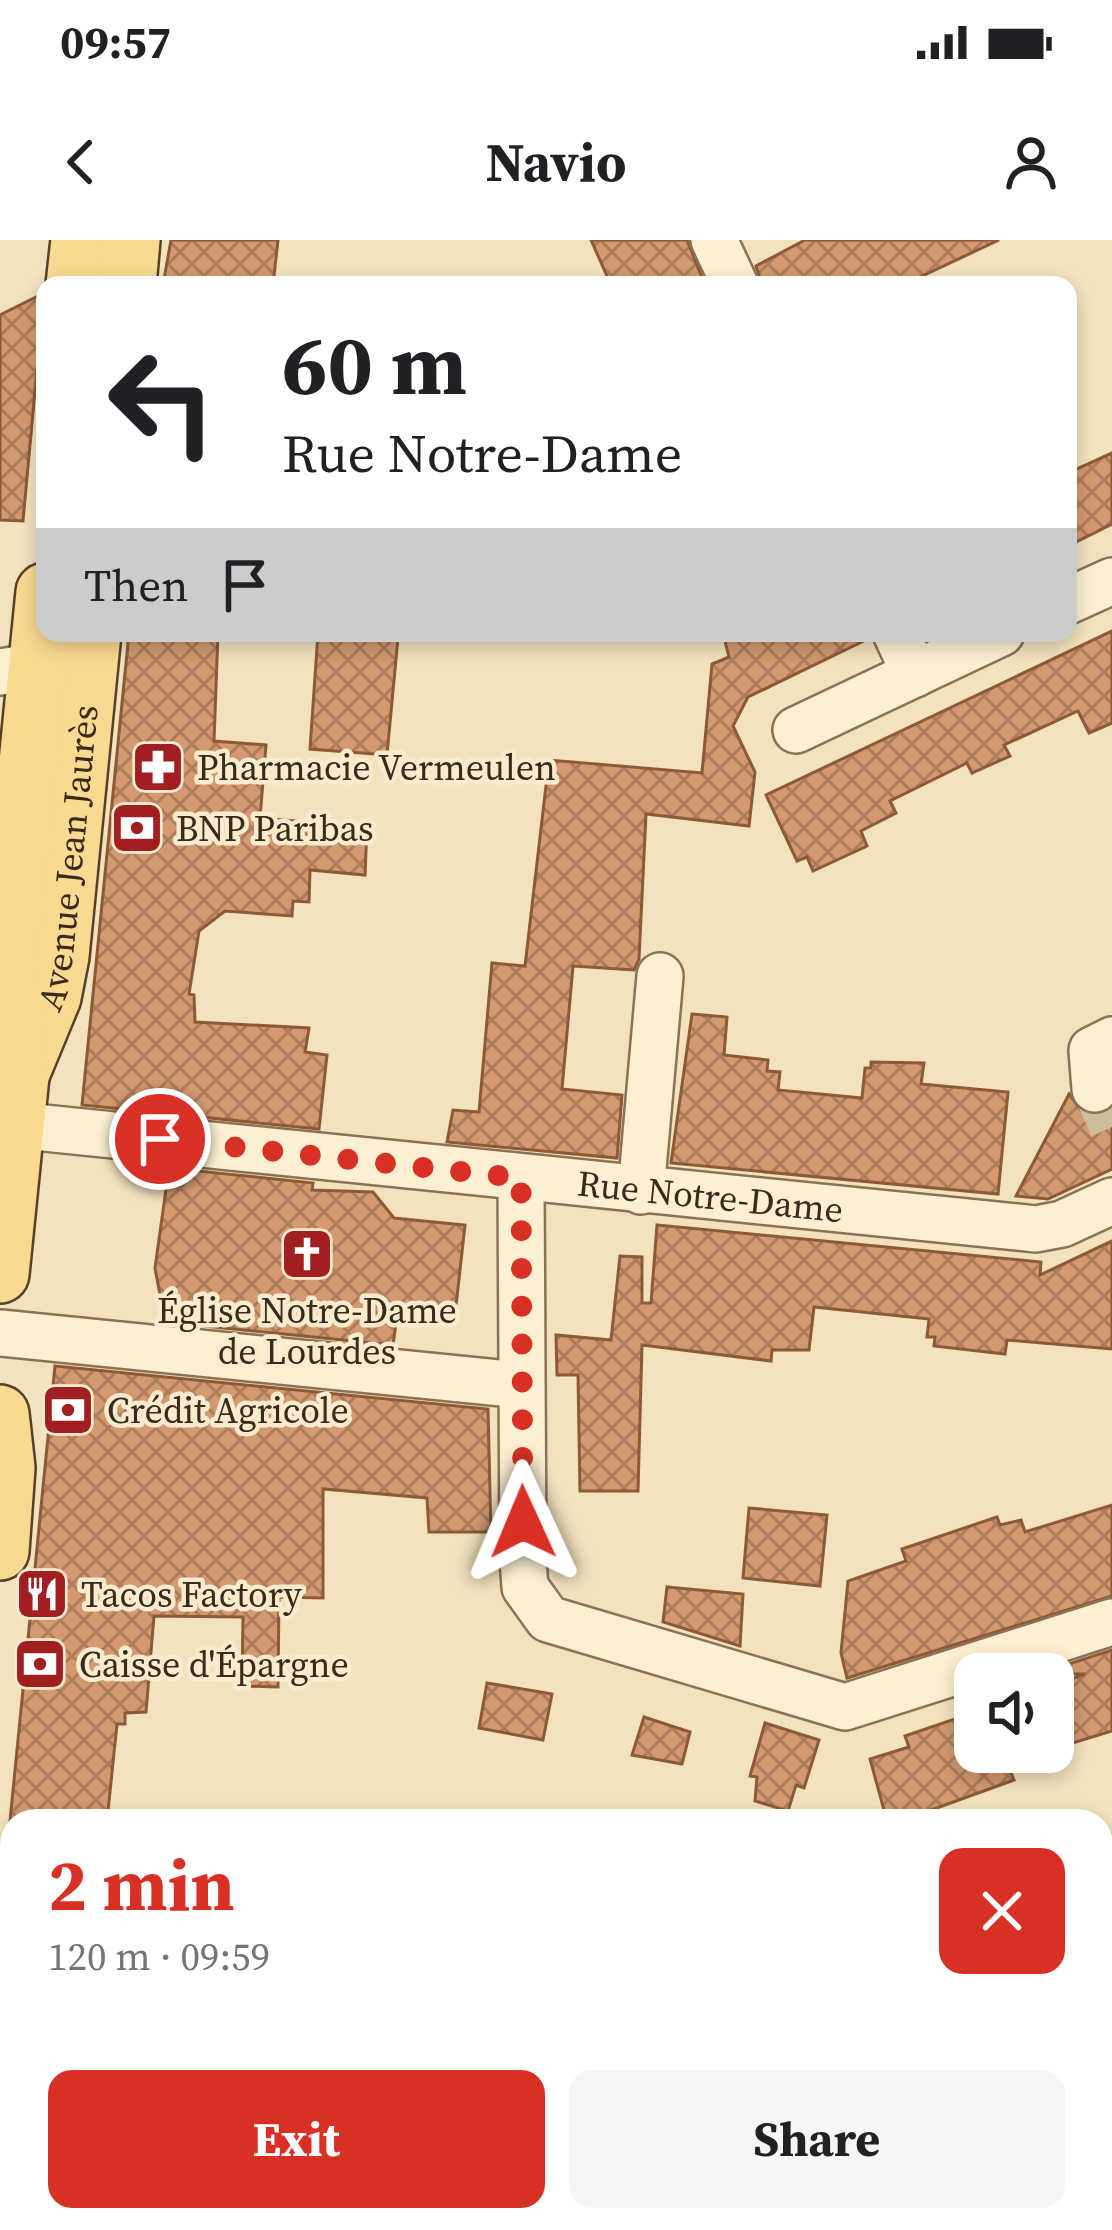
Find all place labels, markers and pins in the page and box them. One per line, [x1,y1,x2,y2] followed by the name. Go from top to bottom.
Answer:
[130,739,186,795] pharmacy icon: Pharmacie Vermeulen
[197,743,556,792] place label: Pharmacie Vermeulen
[109,800,165,856] bank icon: BNP Paribas
[176,804,374,853] place label: BNP Paribas
[109,1088,211,1190] pin
[279,1226,335,1282] church icon: Église Notre-Dame de Lourdes
[157,1286,457,1376] place label: Église Notre-Dame de Lourdes
[40,1382,96,1438] bank icon: Crédit Agricole
[107,1386,349,1435] place label: Crédit Agricole
[14,1566,70,1622] restaurant icon: Tacos Factory
[81,1570,302,1619] place label: Tacos Factory
[12,1636,68,1692] bank icon: Caisse d'Épargne
[79,1640,349,1689] place label: Caisse d'Épargne

